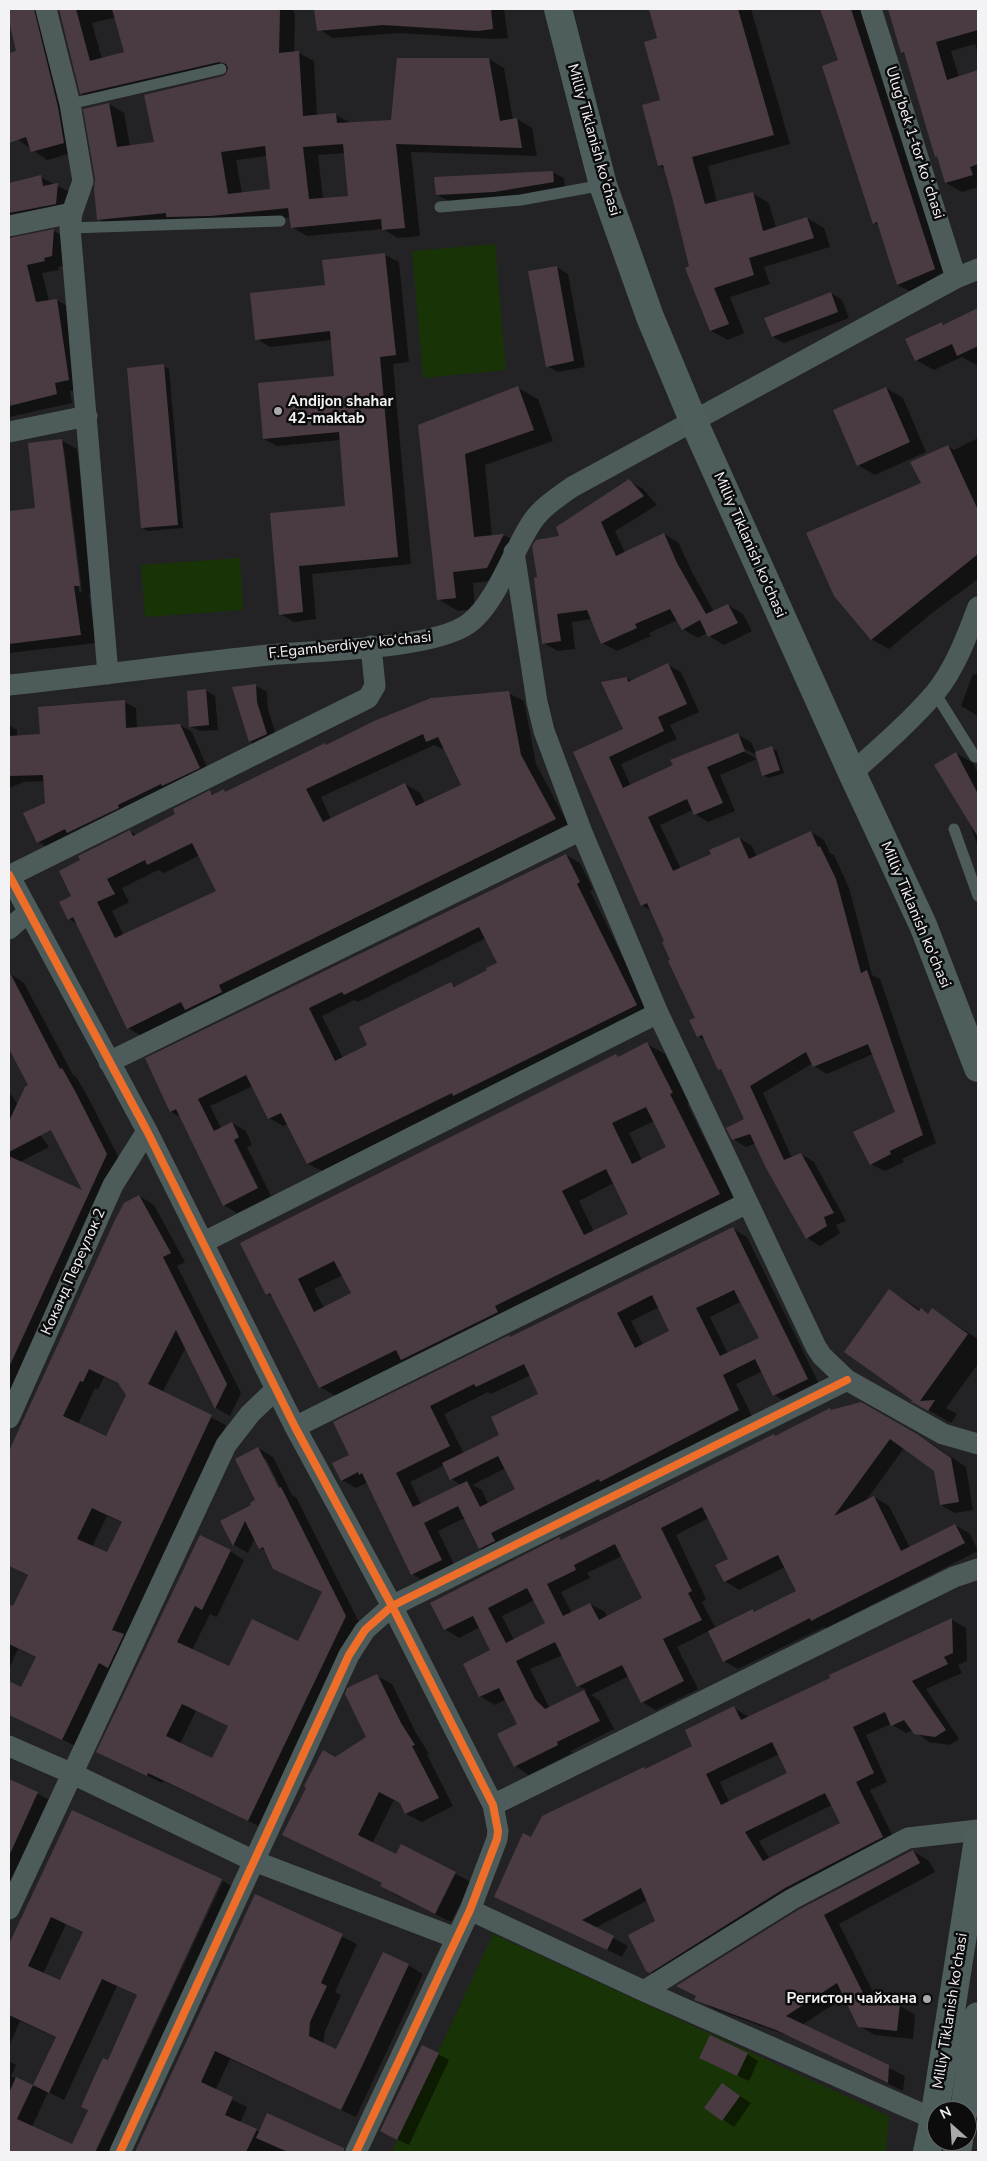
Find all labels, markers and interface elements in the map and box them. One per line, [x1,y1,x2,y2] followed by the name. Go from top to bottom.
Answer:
[563,62,623,218] street label: Milliy Tiklanish ko'chasi
[881,64,947,222] street label: Ulug‘bek 1-tor koʻchasi
[288,393,393,428] place label: Andijon shahar 42-maktab
[272,405,284,417] marker: Andijon shahar 42-maktab
[709,469,789,621] street label: Milliy Tiklanish ko'chasi
[268,628,432,664] street label: F.Egamberdiyev kо‘chasi
[876,839,954,991] street label: Milliy Tiklanish ko'chasi
[38,1206,110,1338] street label: Коканд Πереулок 2
[930,1932,972,2090] street label: Milliy Tiklanish ko'chasi
[787,1990,917,2008] place label: Регистон чайхана
[921,1993,933,2005] marker: Регистон чайхана
[927,2101,977,2151] north arrow
[937,2102,955,2124] text: N

